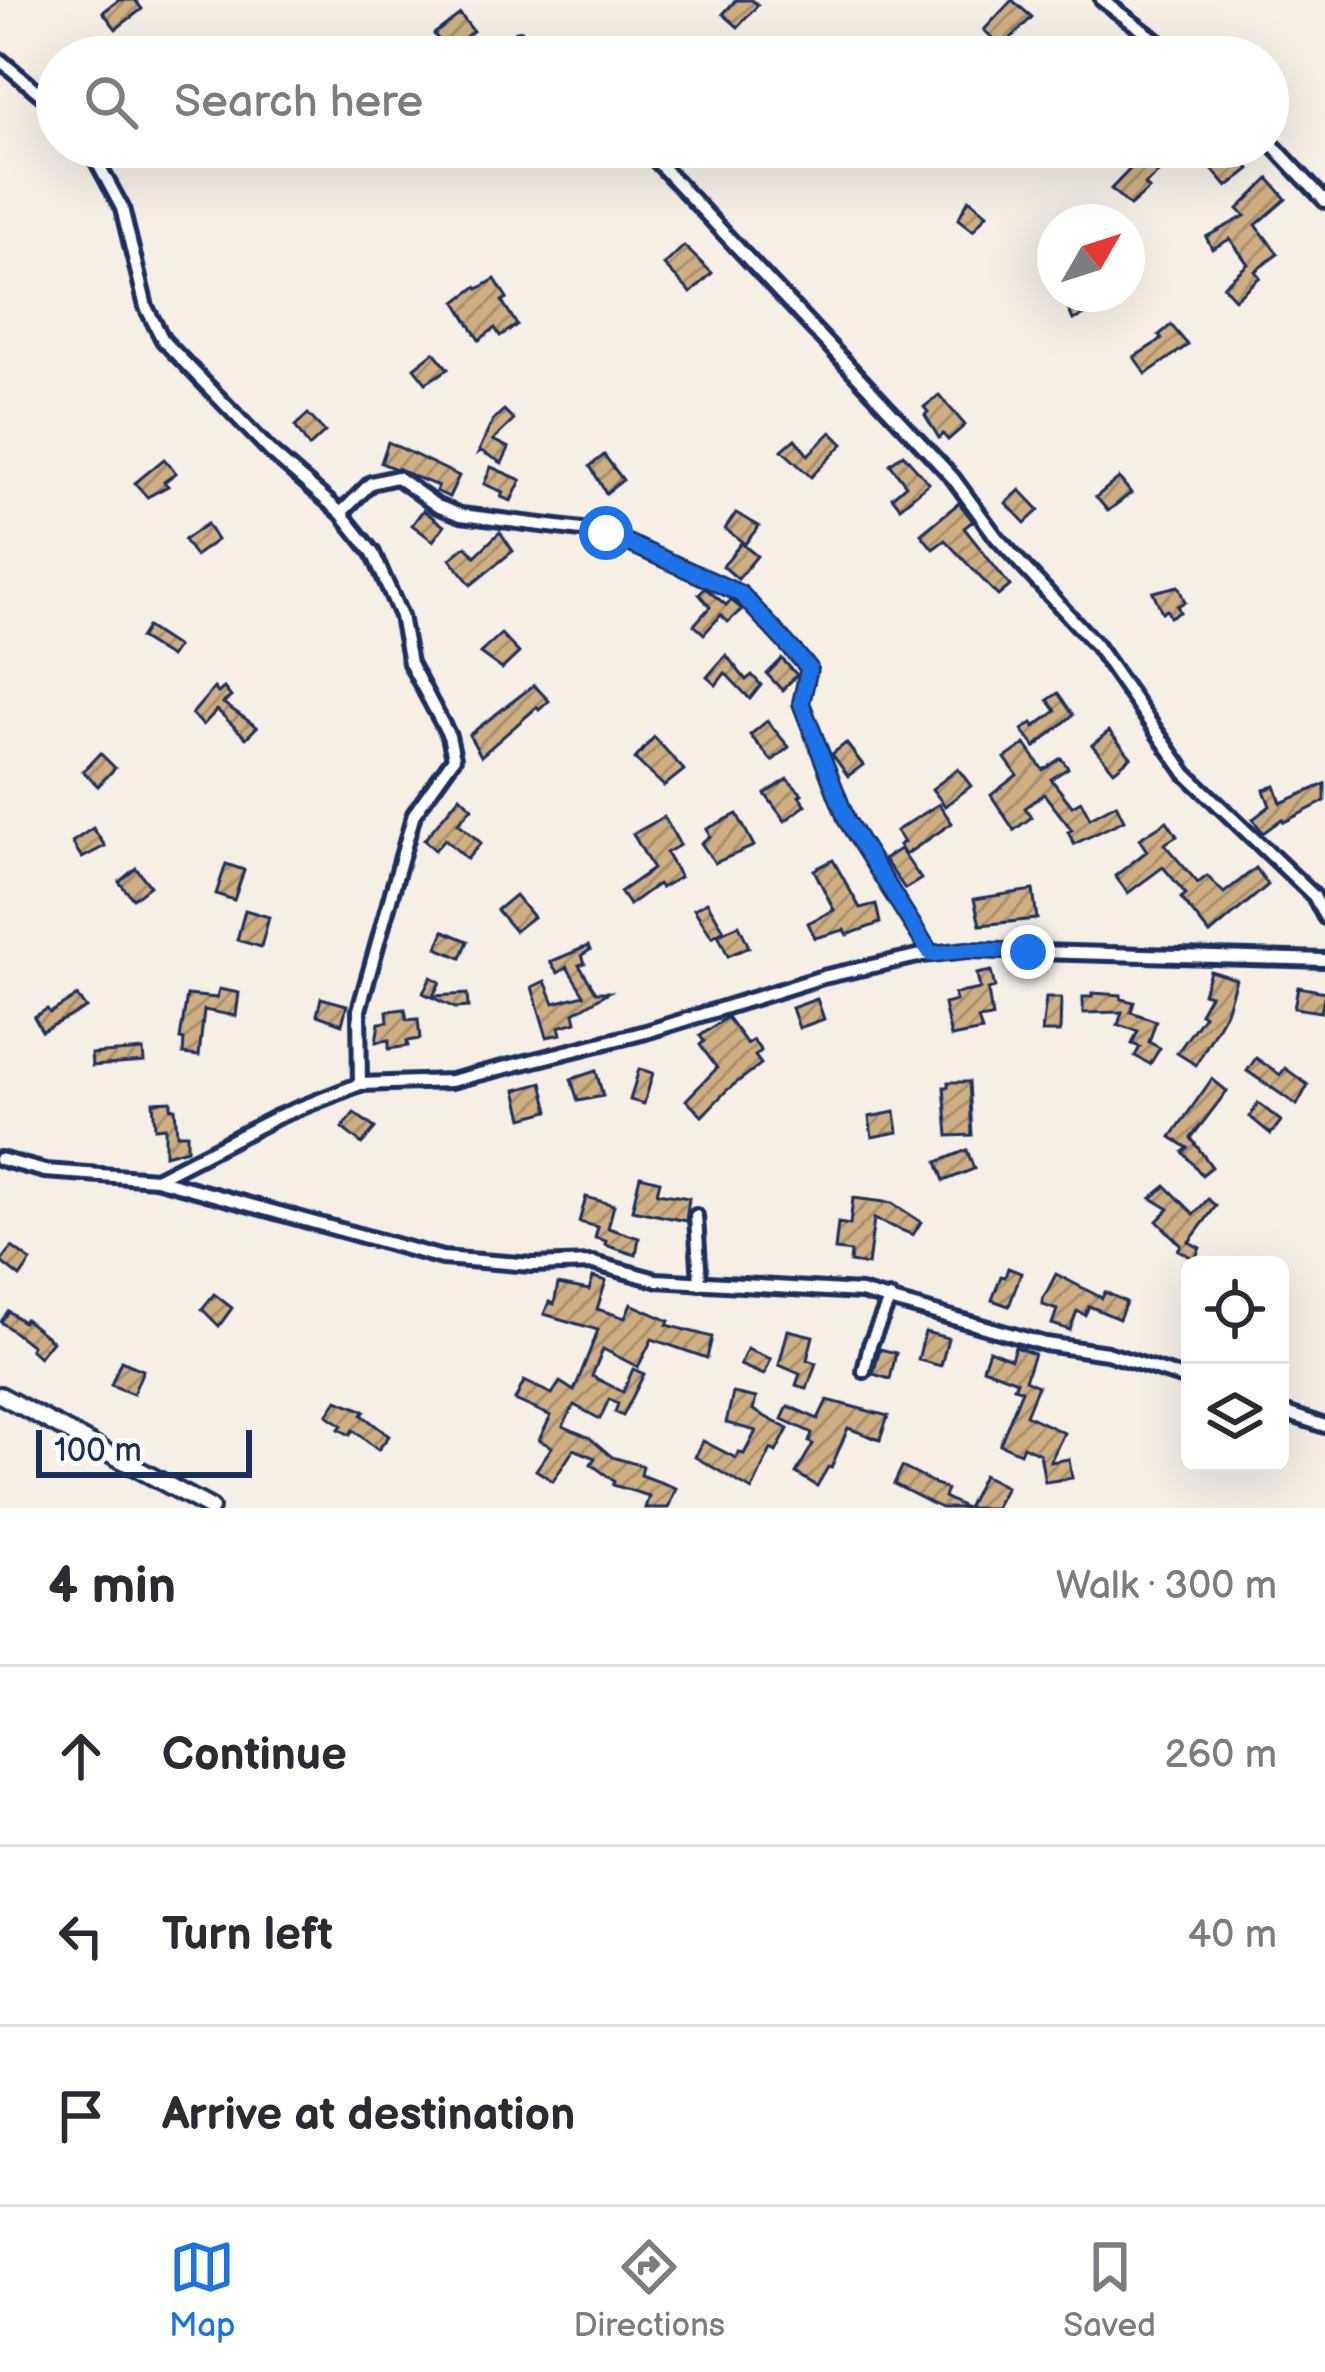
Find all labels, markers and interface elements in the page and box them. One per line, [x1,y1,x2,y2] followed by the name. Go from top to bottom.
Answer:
[36,36,1289,168] search box
[78,69,144,135] icon: search
[174,75,423,130] text: Search here
[1037,204,1145,312] north arrow
[579,506,633,560] route start
[1001,925,1055,979] route end
[1181,1256,1289,1472] map controls
[1181,1256,1289,1364] button: locate
[1181,1364,1289,1472] button: layers
[36,1424,252,1477] scale bar
[54,1431,142,1471] text: 100 m
[48,1556,176,1617] text: 4 min
[1056,1563,1277,1610] text: Walk · 300 m
[48,1723,114,1789] icon: ahead
[162,1728,347,1783] text: Continue
[1164,1732,1277,1779] text: 260 m
[48,1903,114,1969] icon: left
[162,1908,333,1963] text: Turn left
[1187,1912,1277,1959] text: 40 m
[48,2083,114,2149] icon: arrive
[162,2088,575,2143] text: Arrive at destination
[169,2234,235,2346] tab: Map
[574,2234,725,2346] tab: Directions
[1063,2234,1156,2346] tab: Saved

